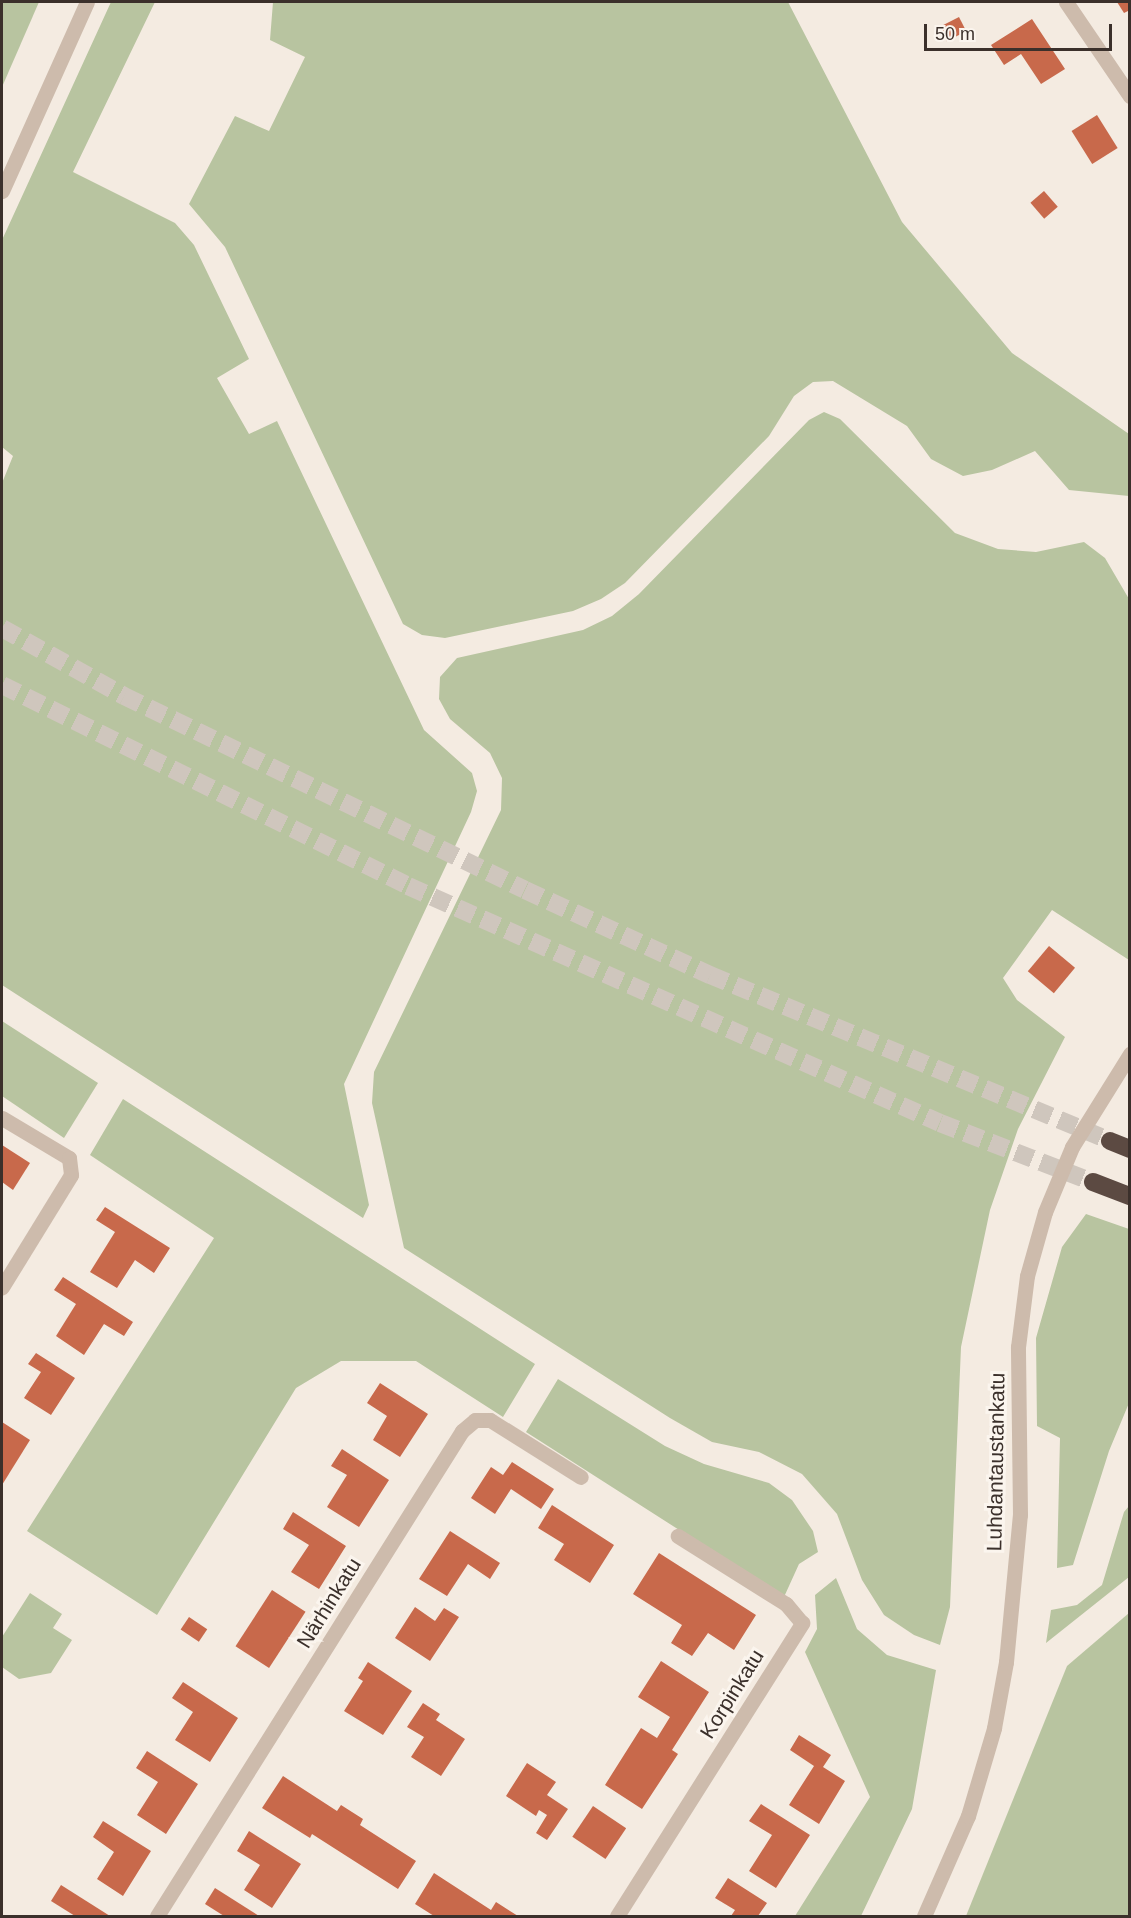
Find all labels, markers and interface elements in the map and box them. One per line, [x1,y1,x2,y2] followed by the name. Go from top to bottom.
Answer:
[927,12,1114,50] scale bar
[935,24,975,44] text: 50 m
[982,1372,1010,1552] street label: Luhdantaustankatu
[291,1553,367,1653] street label: Närhinkatu
[695,1645,769,1743] street label: Korpinkatu

